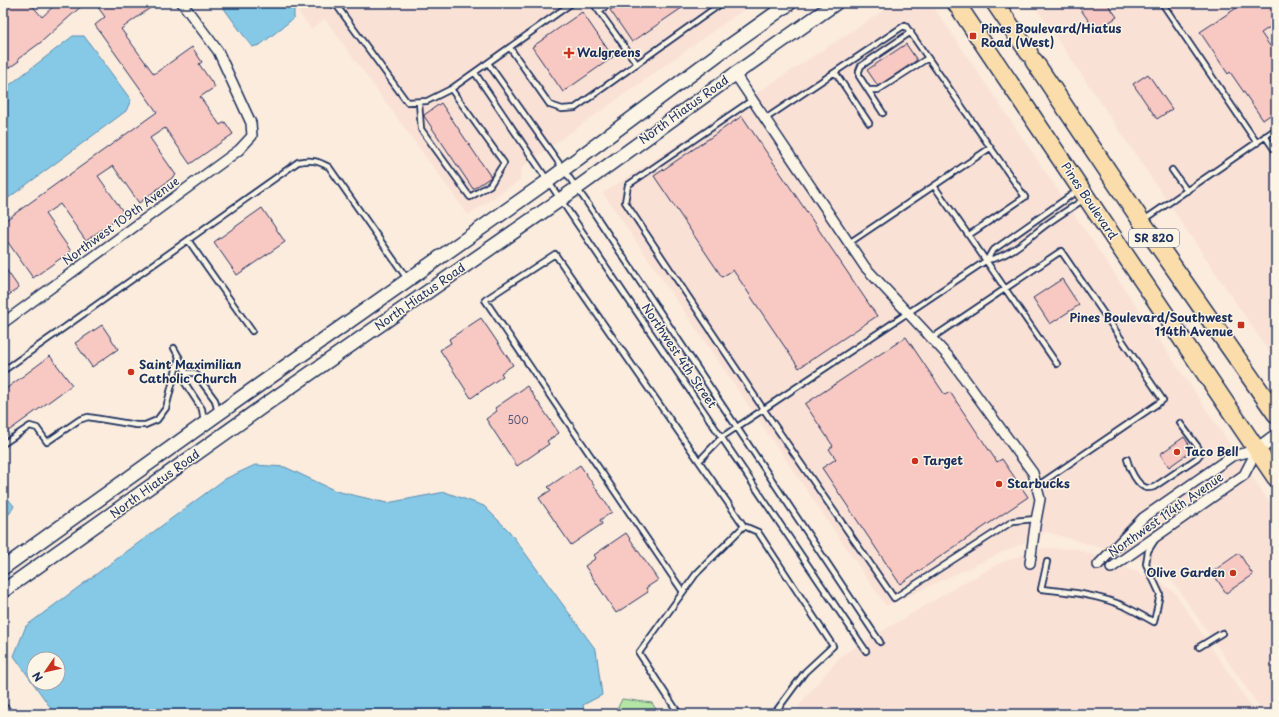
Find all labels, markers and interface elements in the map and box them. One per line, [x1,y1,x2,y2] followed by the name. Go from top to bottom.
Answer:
[981,19,1122,51] place label: Pines Boulevard/Hiatus Road (West)
[968,31,978,41] marker: Pines Boulevard/Hiatus Road (West)
[577,43,641,61] place label: Walgreens
[564,48,574,58] marker: Walgreens
[635,70,732,148] street label: North Hiatus Road
[1057,158,1123,243] street label: Pines Boulevard
[58,172,182,269] street label: Northwest 109th Avenue
[1129,229,1179,247] road number: SR 820
[370,258,468,334] street label: North Hiatus Road
[638,299,722,411] street label: Northwest 4th Street
[1069,308,1233,340] place label: Pines Boulevard/Southwest 114th Avenue
[1236,320,1246,330] marker: Pines Boulevard/Southwest 114th Avenue
[139,355,241,387] place label: Saint Maximilian Catholic Church
[126,367,136,377] marker: Saint Maximilian Catholic Church
[507,412,529,427] house number: 500
[1185,442,1238,460] place label: Taco Bell
[106,444,203,522] street label: North Hiatus Road
[1172,447,1182,457] marker: Taco Bell
[923,451,963,469] place label: Target
[910,456,920,466] marker: Target
[1104,467,1227,561] street label: Northwest 114th Avenue
[1007,474,1070,492] place label: Starbucks
[994,479,1004,489] marker: Starbucks
[1146,563,1225,581] place label: Olive Garden
[1228,568,1238,578] marker: Olive Garden
[26,651,66,691] north arrow
[28,668,47,685] text: N

